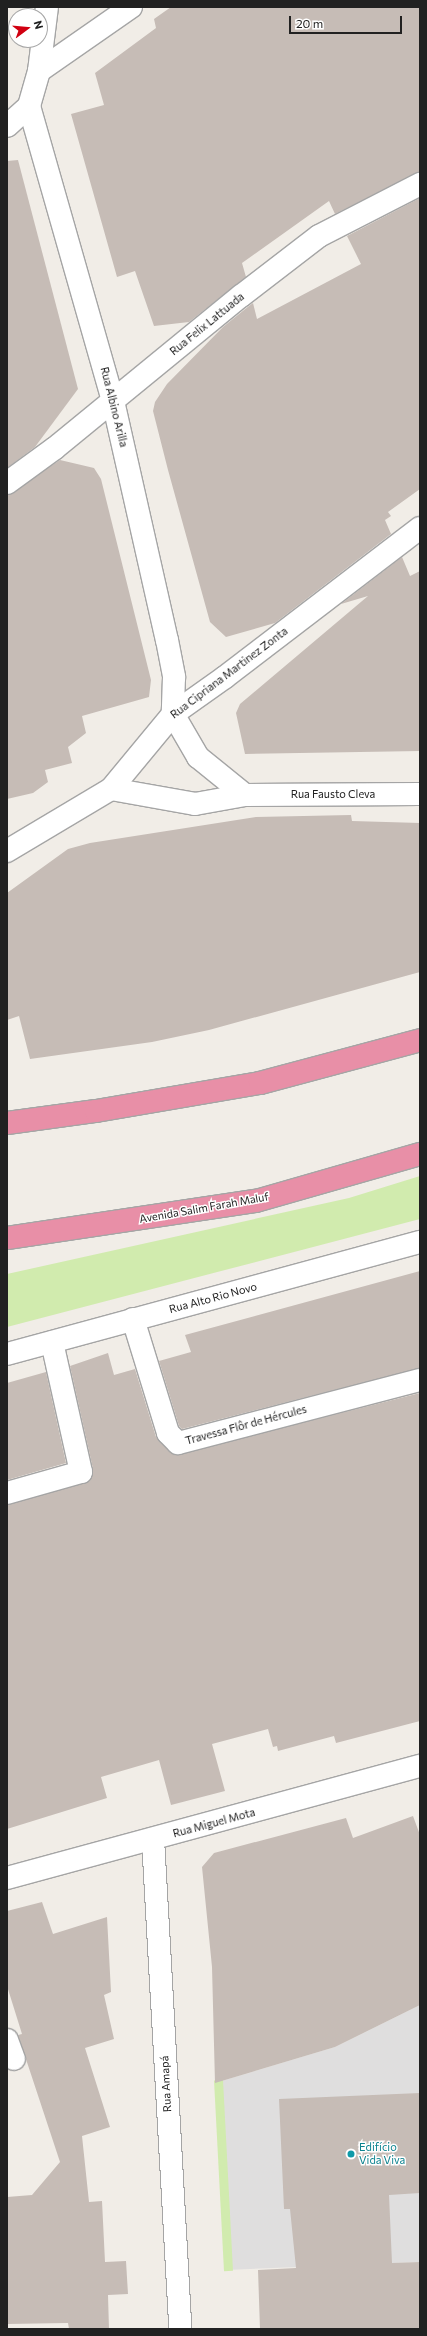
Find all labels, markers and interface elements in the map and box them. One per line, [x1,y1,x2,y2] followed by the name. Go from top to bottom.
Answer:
[8,8,48,48] north arrow
[291,8,404,34] scale bar
[296,16,323,30] text: 20 m
[32,19,46,31] text: N
[167,290,247,358] street label: Rua Felix Lattuada
[98,366,130,448] street label: Rua Albino Arilla
[168,625,290,721] street label: Rua Cipriana Martinez Zonta
[291,787,375,801] street label: Rua Fausto Cleva
[138,1190,270,1226] street label: Avenida Salim Farah Maluf
[168,1280,258,1316] street label: Rua Alto Rio Novo
[184,1402,308,1448] street label: Travessa Flôr de Hércules
[171,1806,257,1840] street label: Rua Miguel Mota
[158,2055,174,2113] street label: Rua Amapá
[359,2141,405,2167] place label: Edifício Vida Viva
[346,2149,356,2159] marker: Edifício Vida Viva

